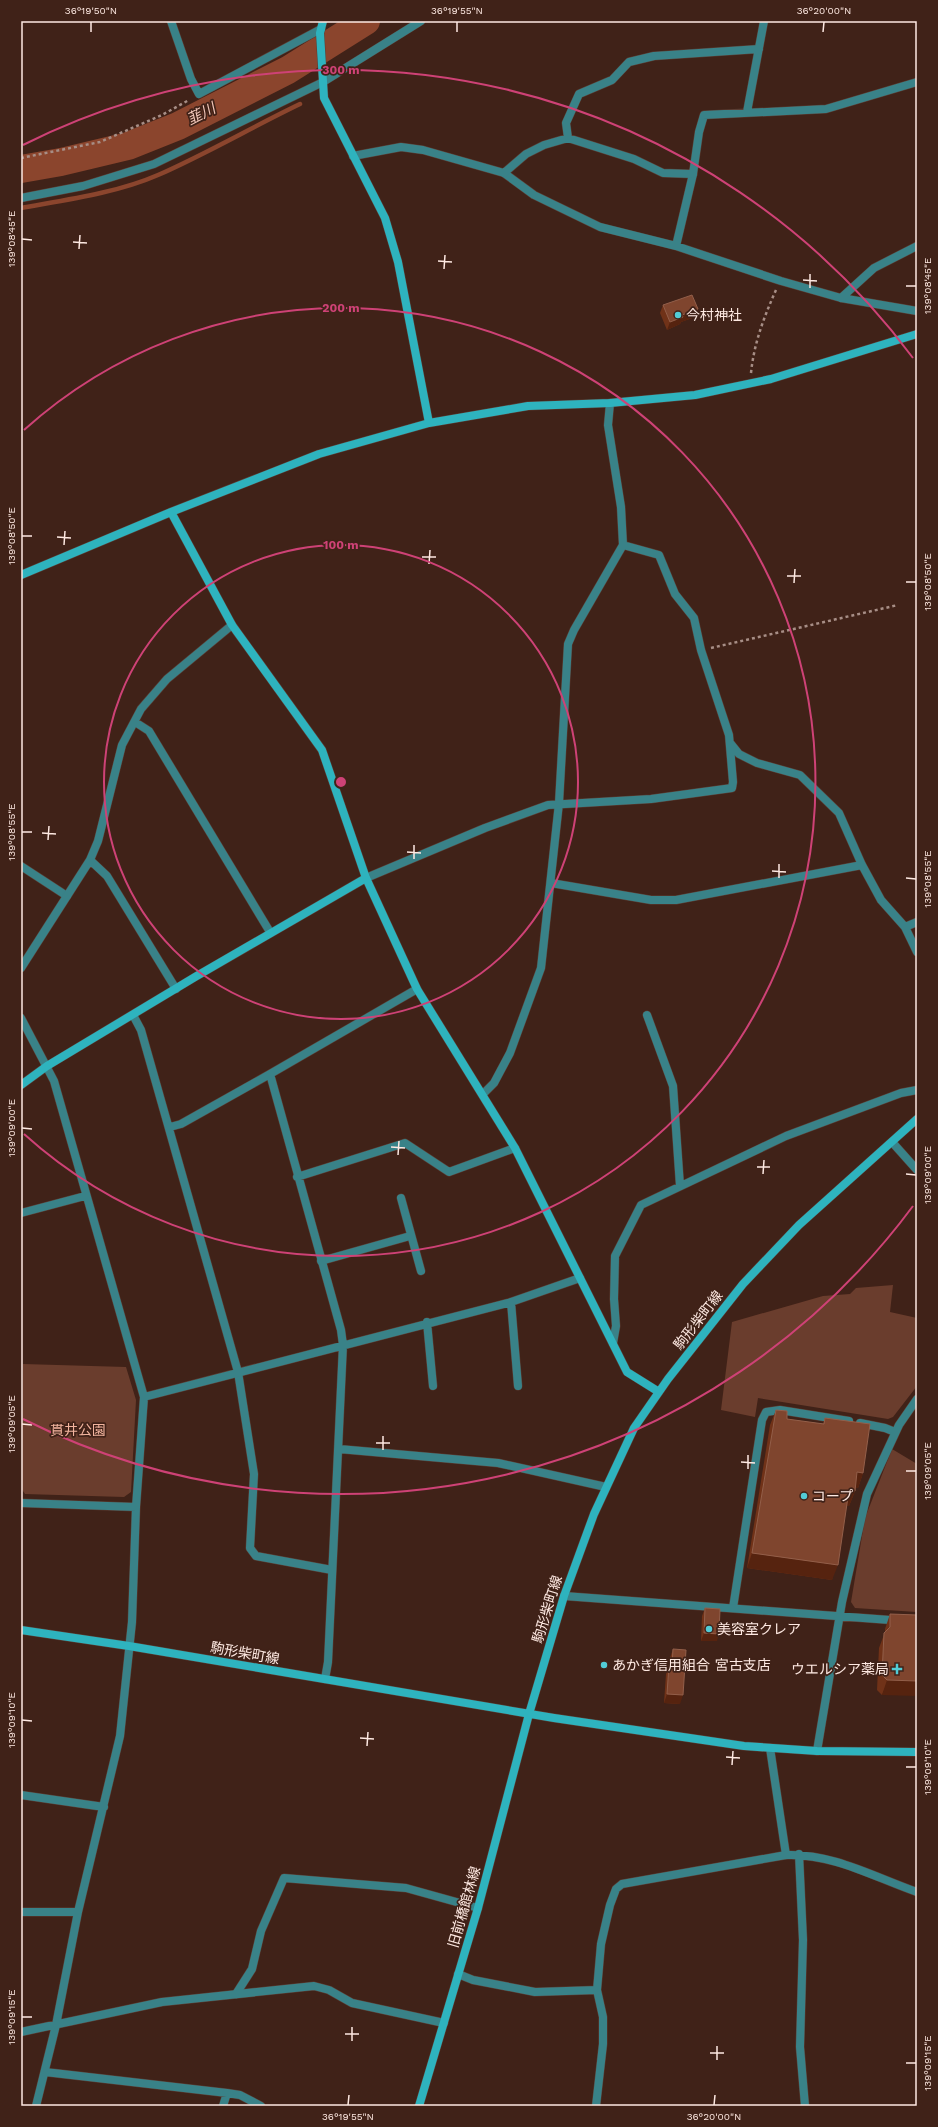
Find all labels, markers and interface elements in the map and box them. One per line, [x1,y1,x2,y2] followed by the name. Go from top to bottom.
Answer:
[65,5,117,16] text: 36°19'50"N
[431,5,483,16] text: 36°19'55"N
[797,5,851,16] text: 36°20'00"N
[322,63,360,77] text: 300 m
[184,98,220,129] water label: 韮川
[6,211,17,267] text: 139°08'45"E
[922,258,933,314] text: 139°08'45"E
[322,301,360,315] text: 200 m
[686,307,742,323] place label: 今村神社
[673,310,683,320] marker: 今村神社
[6,507,17,565] text: 139°08'50"E
[323,538,359,552] text: 100 m
[922,553,933,611] text: 139°08'50"E
[334,775,348,789] centre of rings
[6,803,17,861] text: 139°08'55"E
[922,850,933,908] text: 139°08'55"E
[6,1099,17,1157] text: 139°09'00"E
[922,1146,933,1204] text: 139°09'00"E
[670,1287,726,1353] street label: 駒形柴町線
[6,1395,17,1453] text: 139°09'05"E
[50,1422,106,1438] park label: 貫井公園
[922,1442,933,1500] text: 139°09'05"E
[812,1488,853,1504] place label: コープ
[799,1491,809,1501] marker: コープ
[529,1573,565,1645] street label: 駒形柴町線
[717,1621,801,1637] place label: 美容室クレア
[704,1624,714,1634] marker: 美容室クレア
[209,1639,281,1667] street label: 駒形柴町線
[612,1657,771,1673] place label: あかぎ信用組合 宮古支店
[599,1660,609,1670] marker: あかぎ信用組合 宮古支店
[791,1661,889,1677] place label: ウエルシア薬局
[892,1664,902,1674] marker: ウエルシア薬局
[6,1692,17,1748] text: 139°09'10"E
[922,1739,933,1795] text: 139°09'10"E
[445,1864,483,1950] street label: 旧前橋館林線
[6,1989,17,2045] text: 139°09'15"E
[922,2035,933,2091] text: 139°09'15"E
[322,2111,374,2122] text: 36°19'55"N
[687,2111,741,2122] text: 36°20'00"N

